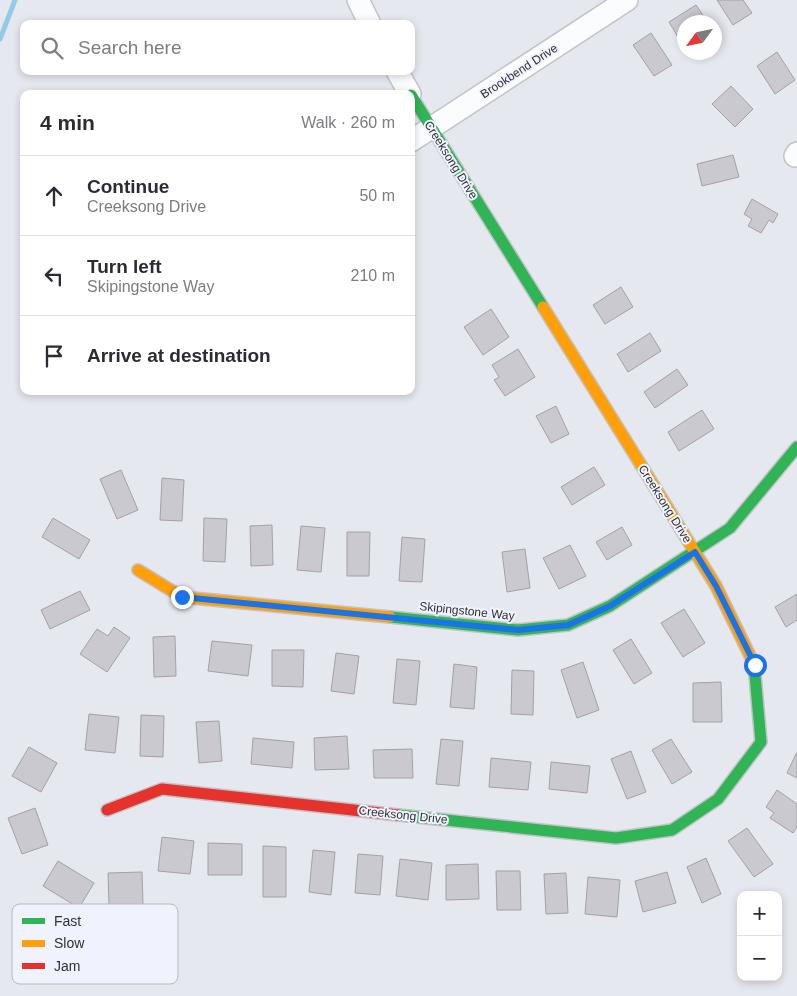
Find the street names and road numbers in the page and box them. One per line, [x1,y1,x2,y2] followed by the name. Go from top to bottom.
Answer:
[478,41,561,101] street label: Brookbend Drive
[421,118,481,202] street label: Creeksong Drive
[635,462,695,546] street label: Creeksong Drive
[419,599,515,623] street label: Skipingstone Way
[358,803,448,827] street label: Creeksong Drive

